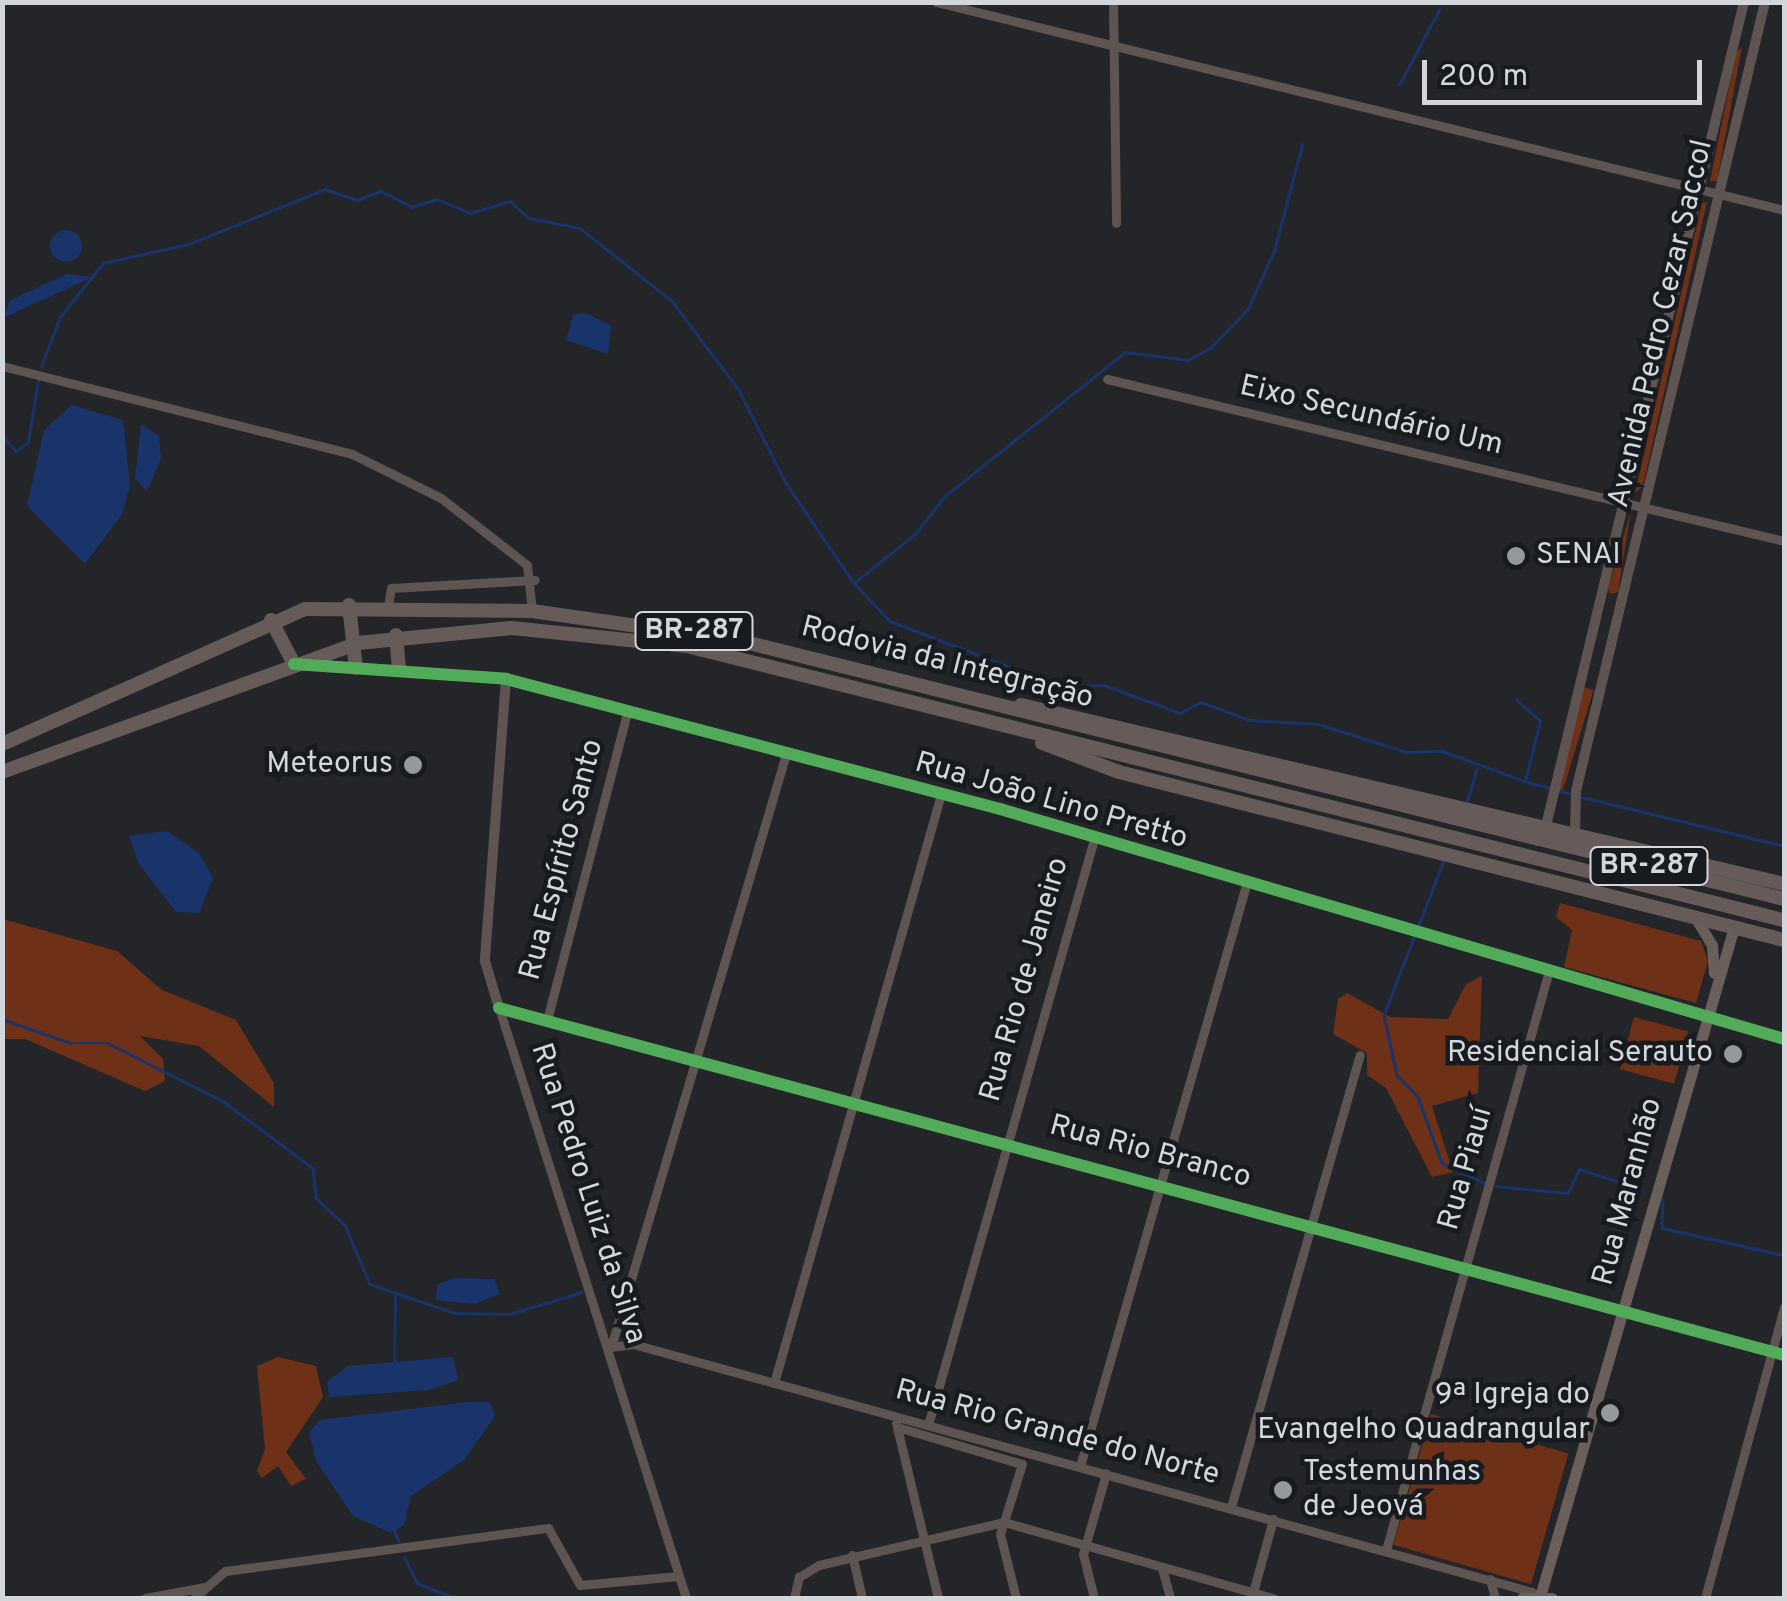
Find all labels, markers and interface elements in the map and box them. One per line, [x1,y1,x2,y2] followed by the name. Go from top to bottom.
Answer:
[1427,40,1707,102] scale bar
[1439,59,1528,96] text: 200 m
[1602,136,1722,512] street label: Avenida Pedro Cezar Saccol
[1236,369,1506,465] street label: Eixo Secundário Um
[1536,538,1621,574] place label: SENAI
[1505,545,1527,567] marker: SENAI
[634,608,754,654] road number: BR-287
[797,610,1097,718] street label: Rodovia da Integração
[514,736,612,984] street label: Rua Espírito Santo
[911,746,1191,858] street label: Rua João Lino Pretto
[266,747,393,783] place label: Meteorus
[402,754,424,776] marker: Meteorus
[1589,843,1709,889] road number: BR-287
[974,854,1078,1106] street label: Rua Rio de Janeiro
[1447,1036,1713,1072] place label: Residencial Serauto
[521,1039,653,1349] street label: Rua Pedro Luiz da Silva
[1722,1043,1744,1065] marker: Residencial Serauto
[1587,1094,1671,1290] street label: Rua Maranhão
[1432,1103,1502,1235] street label: Rua Piauí
[1045,1109,1255,1197] street label: Rua Rio Branco
[891,1373,1223,1495] street label: Rua Rio Grande do Norte
[1257,1378,1590,1448] place label: 9ª Igreja do Evangelho Quadrangular
[1599,1402,1621,1424] marker: 9ª Igreja do Evangelho Quadrangular
[1303,1455,1481,1526] place label: Testemunhas de Jeová
[1272,1479,1294,1501] marker: Testemunhas de Jeová

